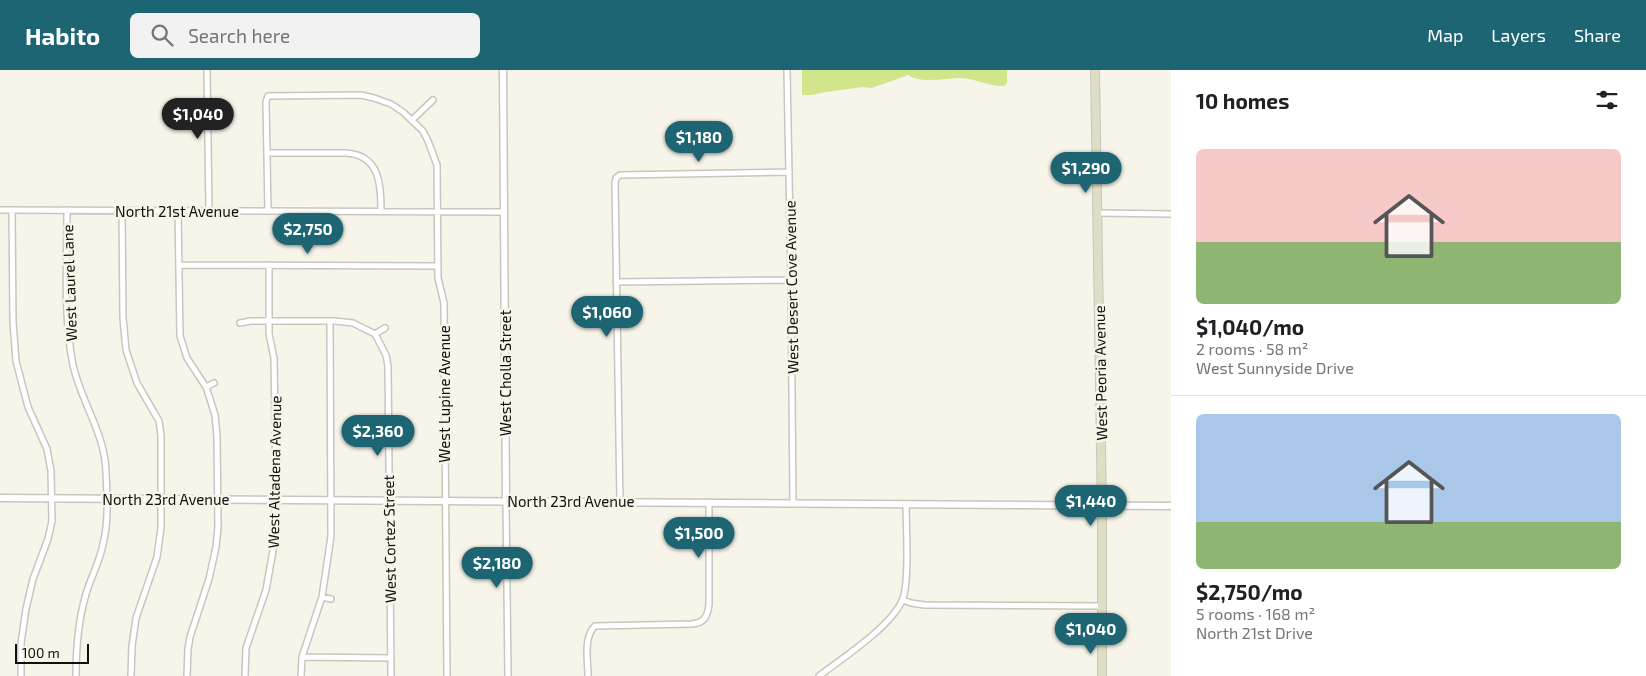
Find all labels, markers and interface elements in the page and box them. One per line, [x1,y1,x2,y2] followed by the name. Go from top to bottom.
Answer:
[130,13,480,58] search box
[25,21,100,50] text: Habito
[148,21,176,49] icon: search
[188,24,290,47] text: Search here
[1427,24,1463,46] text: Map
[1491,24,1546,46] text: Layers
[1574,24,1621,46] text: Share
[1593,86,1621,114] icon: filters
[1196,88,1289,113] text: 10 homes
[157,98,239,140] pin: $1,040
[173,104,223,123] text: $1,040
[658,121,740,163] pin: $1,180
[676,127,722,146] text: $1,180
[1045,152,1127,194] pin: $1,290
[1062,158,1110,177] text: $1,290
[1364,181,1454,271] icon: home
[780,200,802,374] street label: West Desert Cove Avenue
[115,202,239,220] street label: North 21st Avenue
[267,212,349,255] pin: $2,750
[283,219,333,238] text: $2,750
[58,224,80,342] street label: West Laurel Lane
[566,296,648,338] pin: $1,060
[582,302,632,321] text: $1,060
[1090,305,1110,441] street label: West Peoria Avenue
[496,309,514,436] street label: West Cholla Street
[1196,314,1304,339] text: $1,040/mo
[435,325,453,463] street label: West Lupine Avenue
[1196,339,1309,358] text: 2 rooms · 58 m²
[1196,358,1354,377] text: West Sunnyside Drive
[264,395,284,549] street label: West Altadena Avenue
[337,414,419,457] pin: $2,360
[352,421,404,440] text: $2,360
[1364,447,1454,537] icon: home
[379,474,399,603] street label: West Cortez Street
[1050,484,1132,527] pin: $1,440
[102,490,230,508] street label: North 23rd Avenue
[1066,491,1116,510] text: $1,440
[507,492,635,510] street label: North 23rd Avenue
[658,516,740,559] pin: $1,500
[674,523,724,542] text: $1,500
[456,546,538,589] pin: $2,180
[473,553,521,572] text: $2,180
[1196,579,1303,604] text: $2,750/mo
[1196,604,1315,623] text: 5 rooms · 168 m²
[1050,612,1132,655] pin: $1,040
[1066,619,1116,638] text: $1,040
[1196,623,1313,642] text: North 21st Drive
[15,641,89,664] scale bar
[22,644,60,661] text: 100 m

